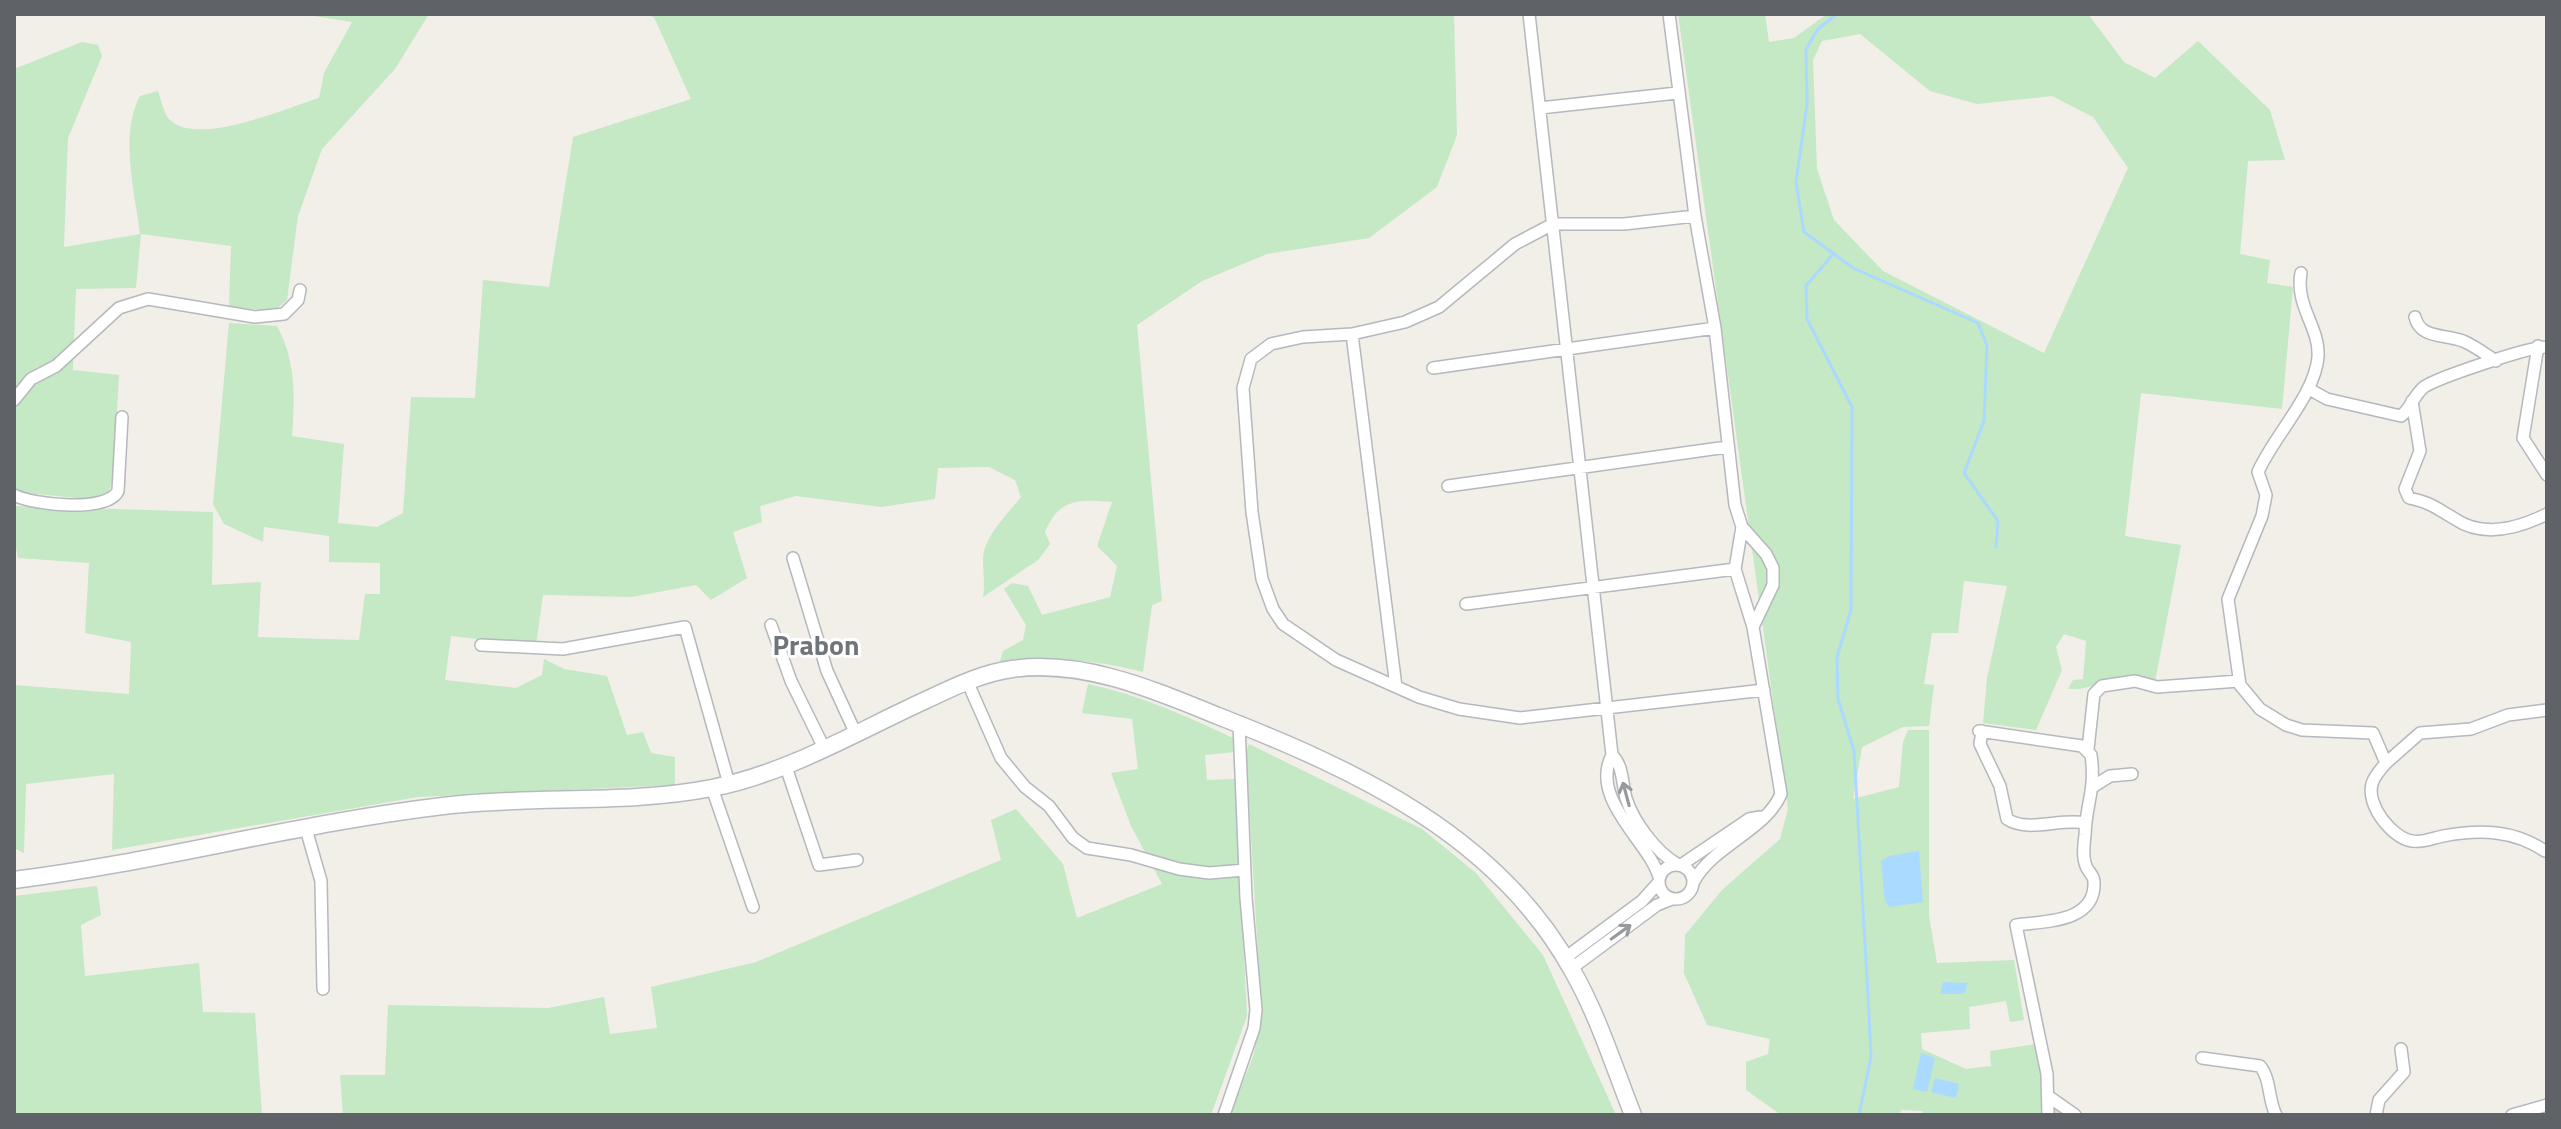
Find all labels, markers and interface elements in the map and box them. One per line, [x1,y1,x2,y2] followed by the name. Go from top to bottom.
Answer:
[773,623,859,666] district label: Prabon
[1618,781,1633,807] one-way arrow
[1609,923,1631,940] one-way arrow

